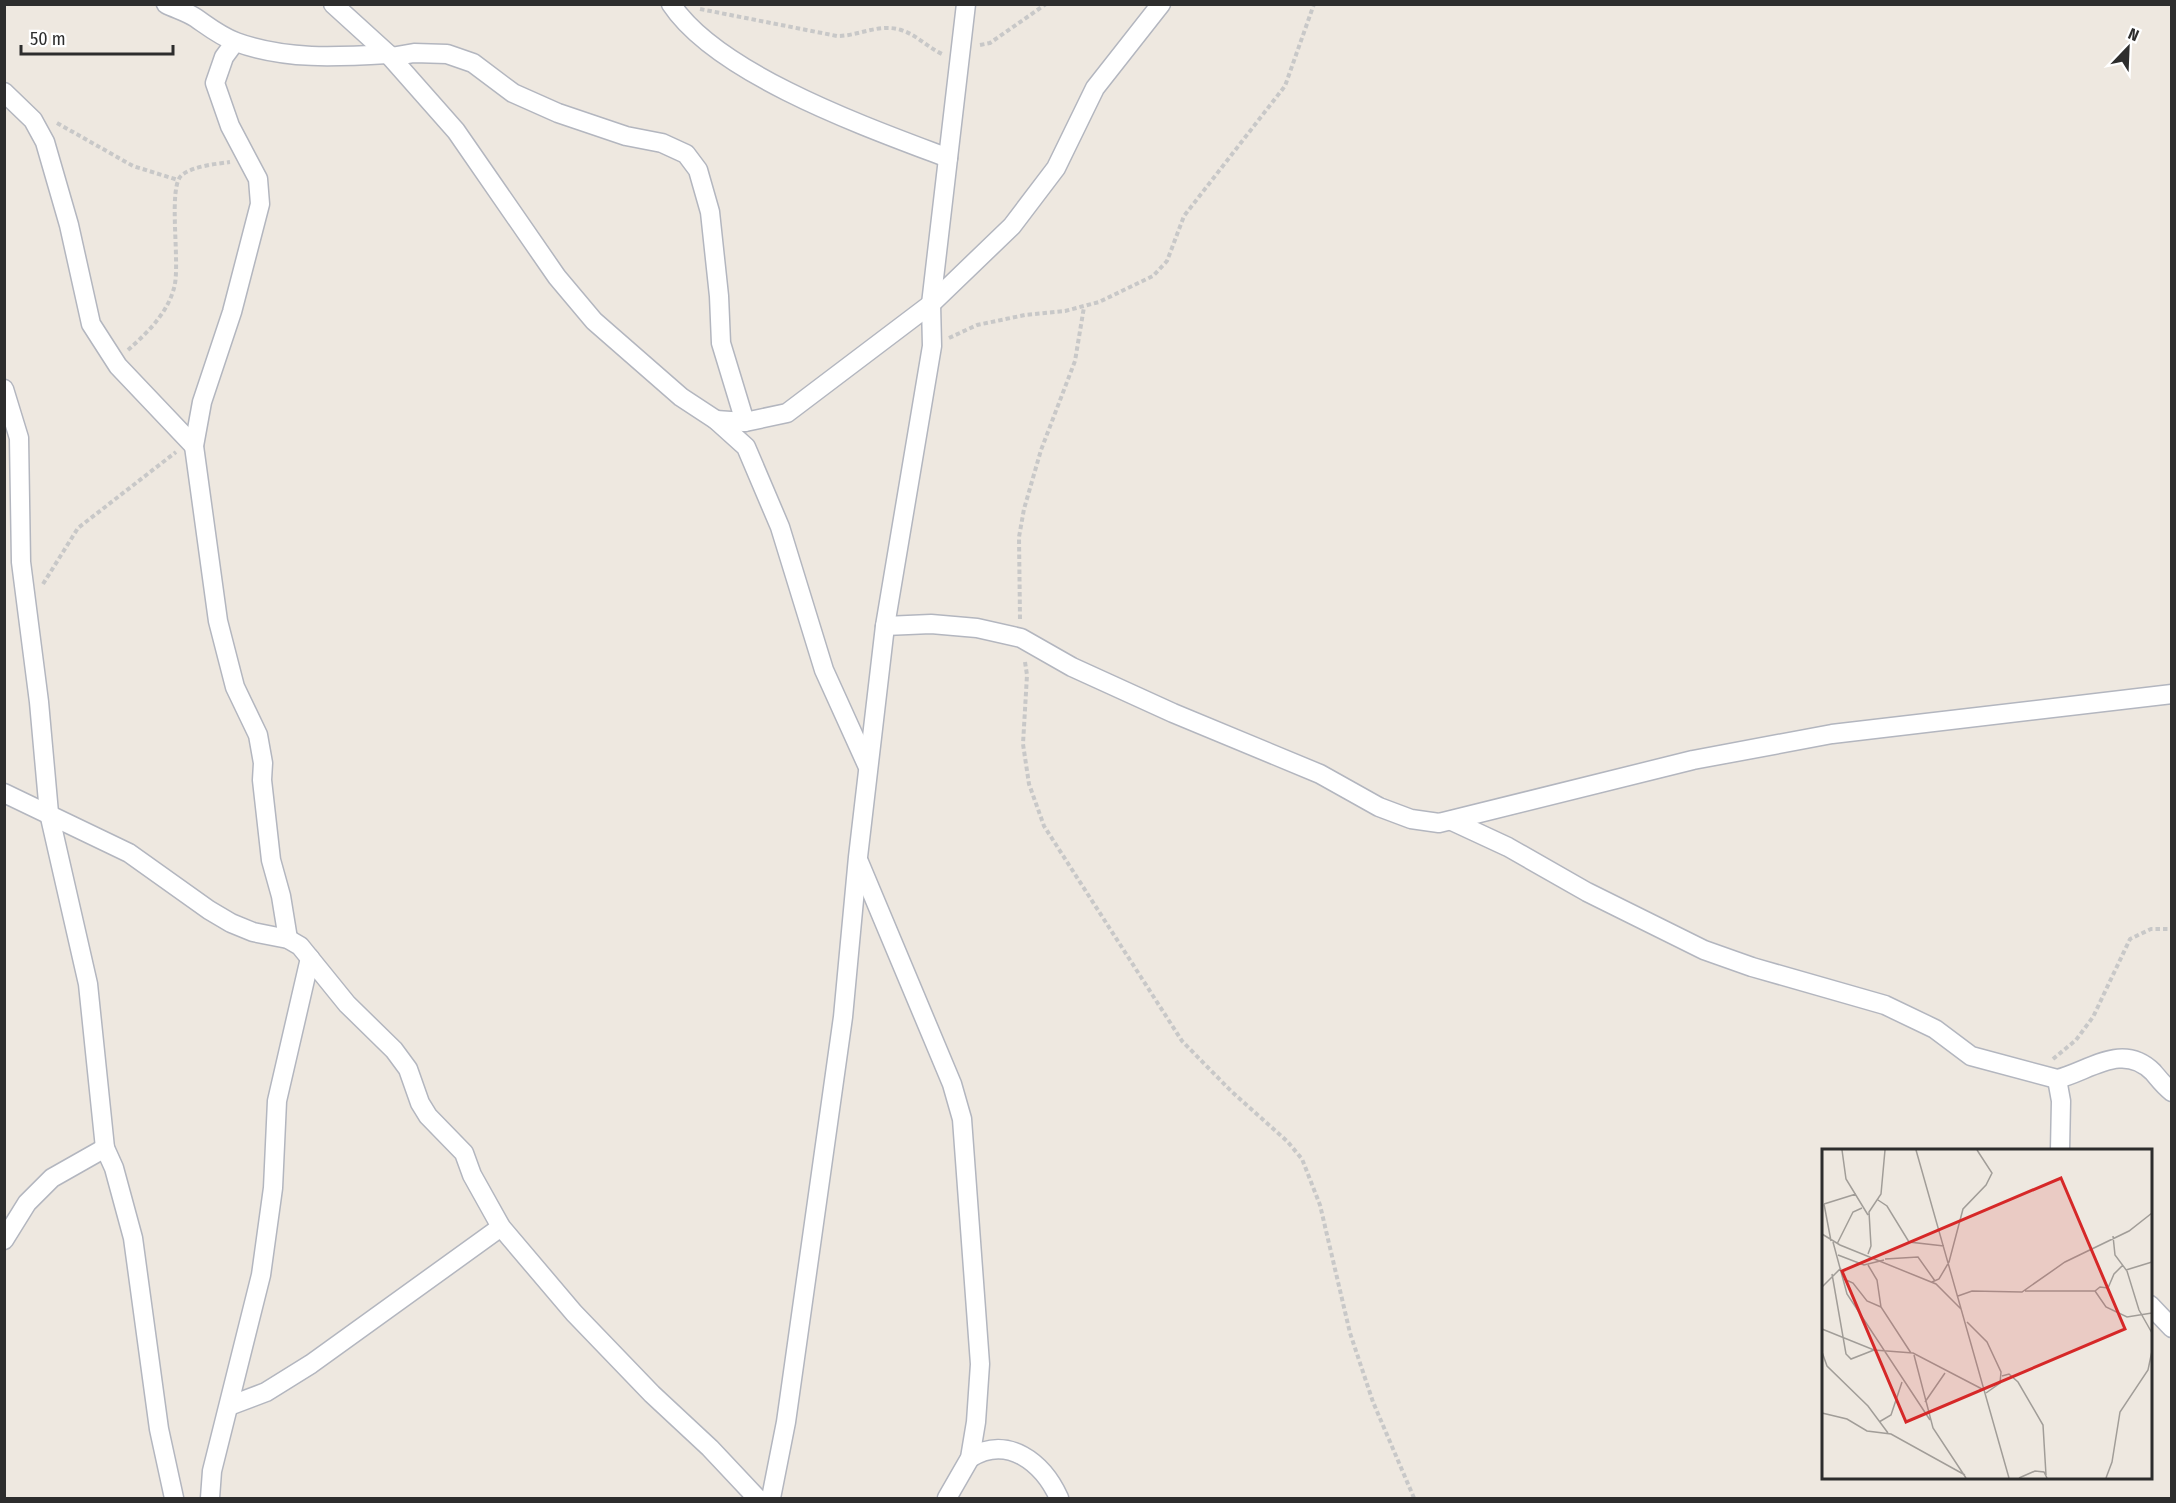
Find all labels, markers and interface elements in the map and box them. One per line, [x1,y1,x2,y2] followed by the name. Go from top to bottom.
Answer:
[21,18,172,56] scale bar
[2098,18,2158,78] north arrow
[2126,24,2142,45] text: N
[30,28,66,50] text: 50 m
[1822,1149,2152,1479] inset map

